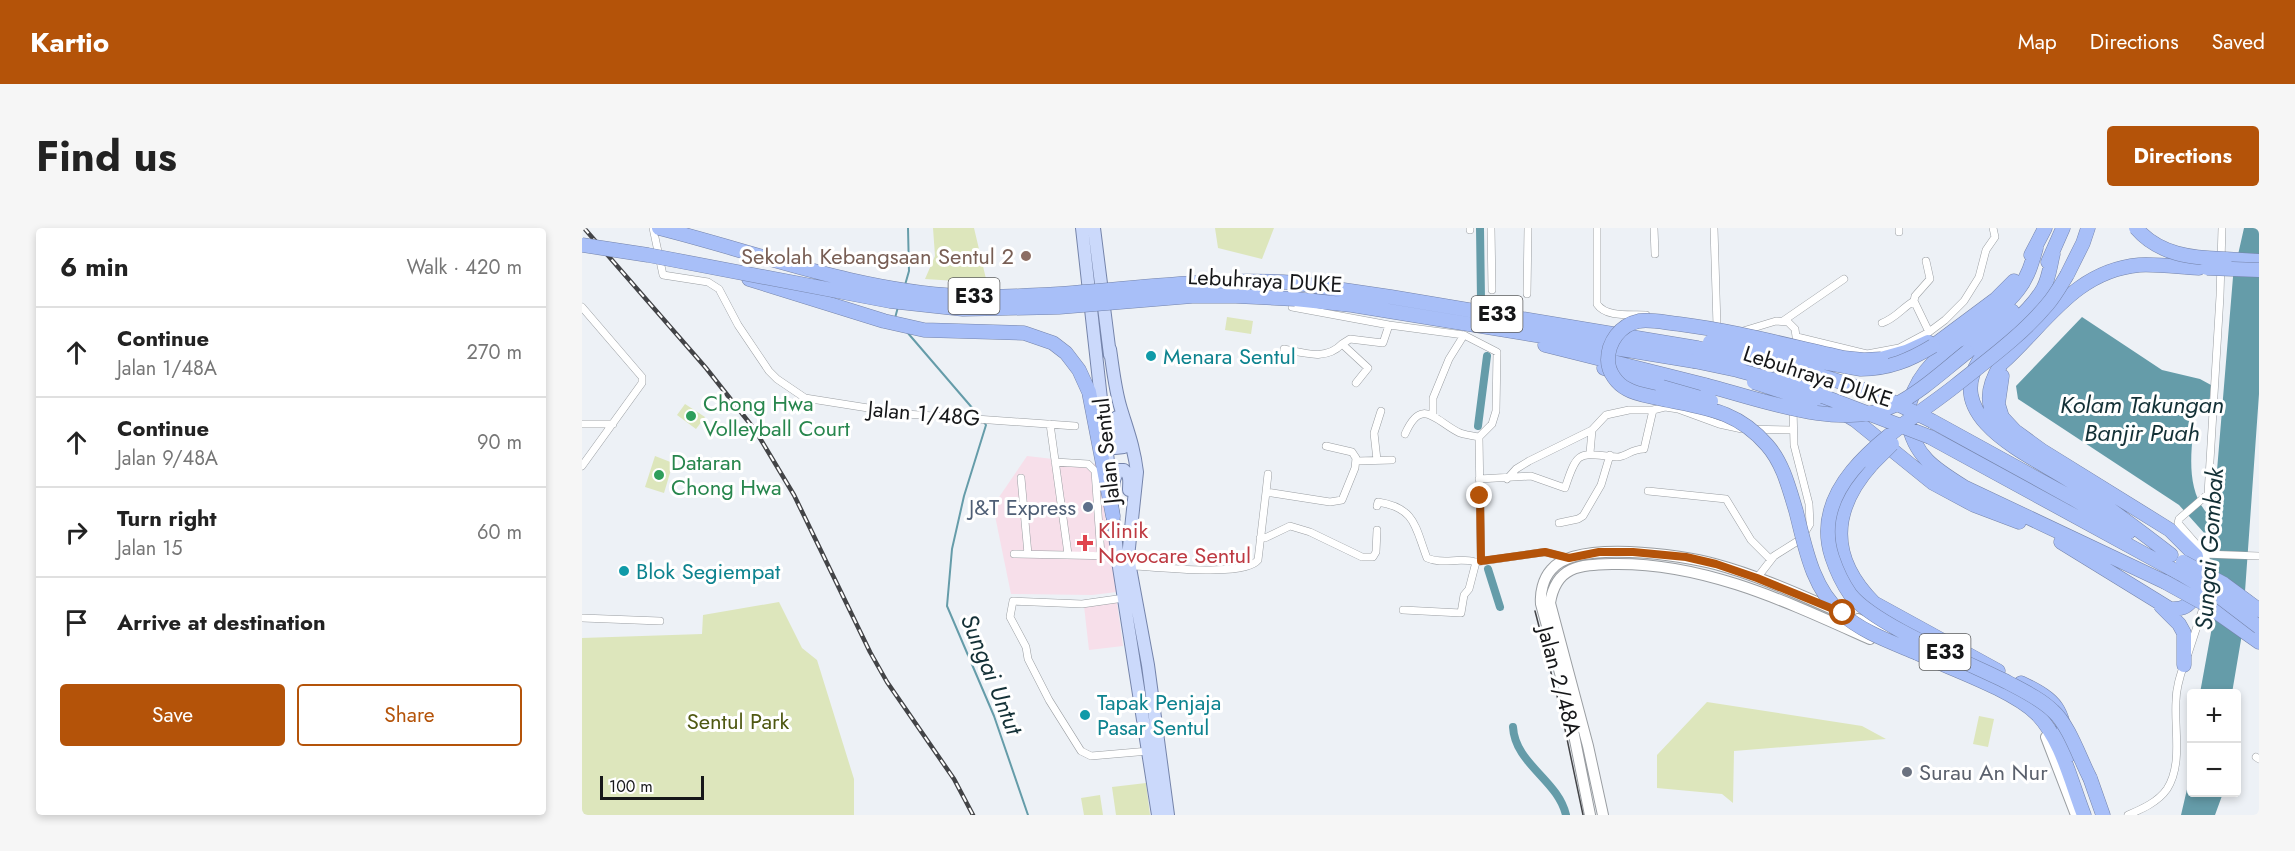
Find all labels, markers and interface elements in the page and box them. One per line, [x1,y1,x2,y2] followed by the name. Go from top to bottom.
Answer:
[30,22,109,63] text: Kartio
[2018,27,2057,57] text: Map
[2090,27,2179,57] text: Directions
[2212,27,2265,57] text: Saved
[36,126,177,187] text: Find us
[2107,126,2259,186] button: Directions
[741,240,1014,272] place label: Sekolah Kebangsaan Sentul 2
[60,248,129,286] text: 6 min
[1019,249,1033,263] marker: Sekolah Kebangsaan Sentul 2
[407,253,522,282] text: Walk · 420 m
[1187,260,1343,300] street label: Lebuhraya DUKE
[948,278,1000,314] road number: E33
[1472,296,1522,332] road number: E33
[117,322,209,354] text: Continue
[60,336,93,369] icon: ahead
[1739,337,1897,415] street label: Lebuhraya DUKE
[467,338,522,367] text: 270 m
[1163,340,1296,372] place label: Menara Sentul
[1144,349,1158,363] marker: Menara Sentul
[117,354,217,383] text: Jalan 1/48A
[703,387,851,444] place label: Chong Hwa Volleyball Court
[2060,387,2224,450] water label: Kolam Takungan Banjir Puah
[863,392,982,434] street label: Jalan 1/48G
[1085,396,1128,509] street label: Jalan Sentul
[684,409,698,423] marker: Chong Hwa Volleyball Court
[117,412,209,444] text: Continue
[60,426,93,459] icon: ahead
[477,428,522,457] text: 90 m
[117,444,218,473] text: Jalan 9/48A
[671,446,782,503] place label: Dataran Chong Hwa
[2186,465,2232,631] water label: Sungai Gombak
[652,468,666,482] marker: Dataran Chong Hwa
[1466,482,1492,508] route end
[966,491,1076,523] place label: J&T Express
[1081,500,1095,514] marker: J&T Express
[117,502,217,534] text: Turn right
[1098,514,1251,571] place label: Klinik Novocare Sentul
[60,516,93,549] icon: right
[477,518,522,547] text: 60 m
[117,534,182,563] text: Jalan 15
[1076,534,1094,552] marker: Klinik Novocare Sentul
[636,555,781,587] place label: Blok Segiempat
[617,564,631,578] marker: Blok Segiempat
[1829,599,1855,625] route start
[60,606,93,639] icon: arrive
[117,606,326,638] text: Arrive at destination
[952,608,1033,741] water label: Sungai Untut
[1529,620,1590,740] street label: Jalan 2/48A
[1920,634,1970,670] road number: E33
[60,684,285,746] button: Save
[297,684,522,746] button: Share
[1097,686,1221,743] place label: Tapak Penjaja Pasar Sentul
[2187,689,2241,797] map controls
[2187,689,2241,743] button: +
[687,705,790,737] park label: Sentul Park
[1078,708,1092,722] marker: Tapak Penjaja Pasar Sentul
[2187,743,2241,797] button: −
[1919,756,2048,788] place label: Surau An Nur
[1900,765,1914,779] marker: Surau An Nur
[600,773,704,800] scale bar
[609,775,653,798] text: 100 m

